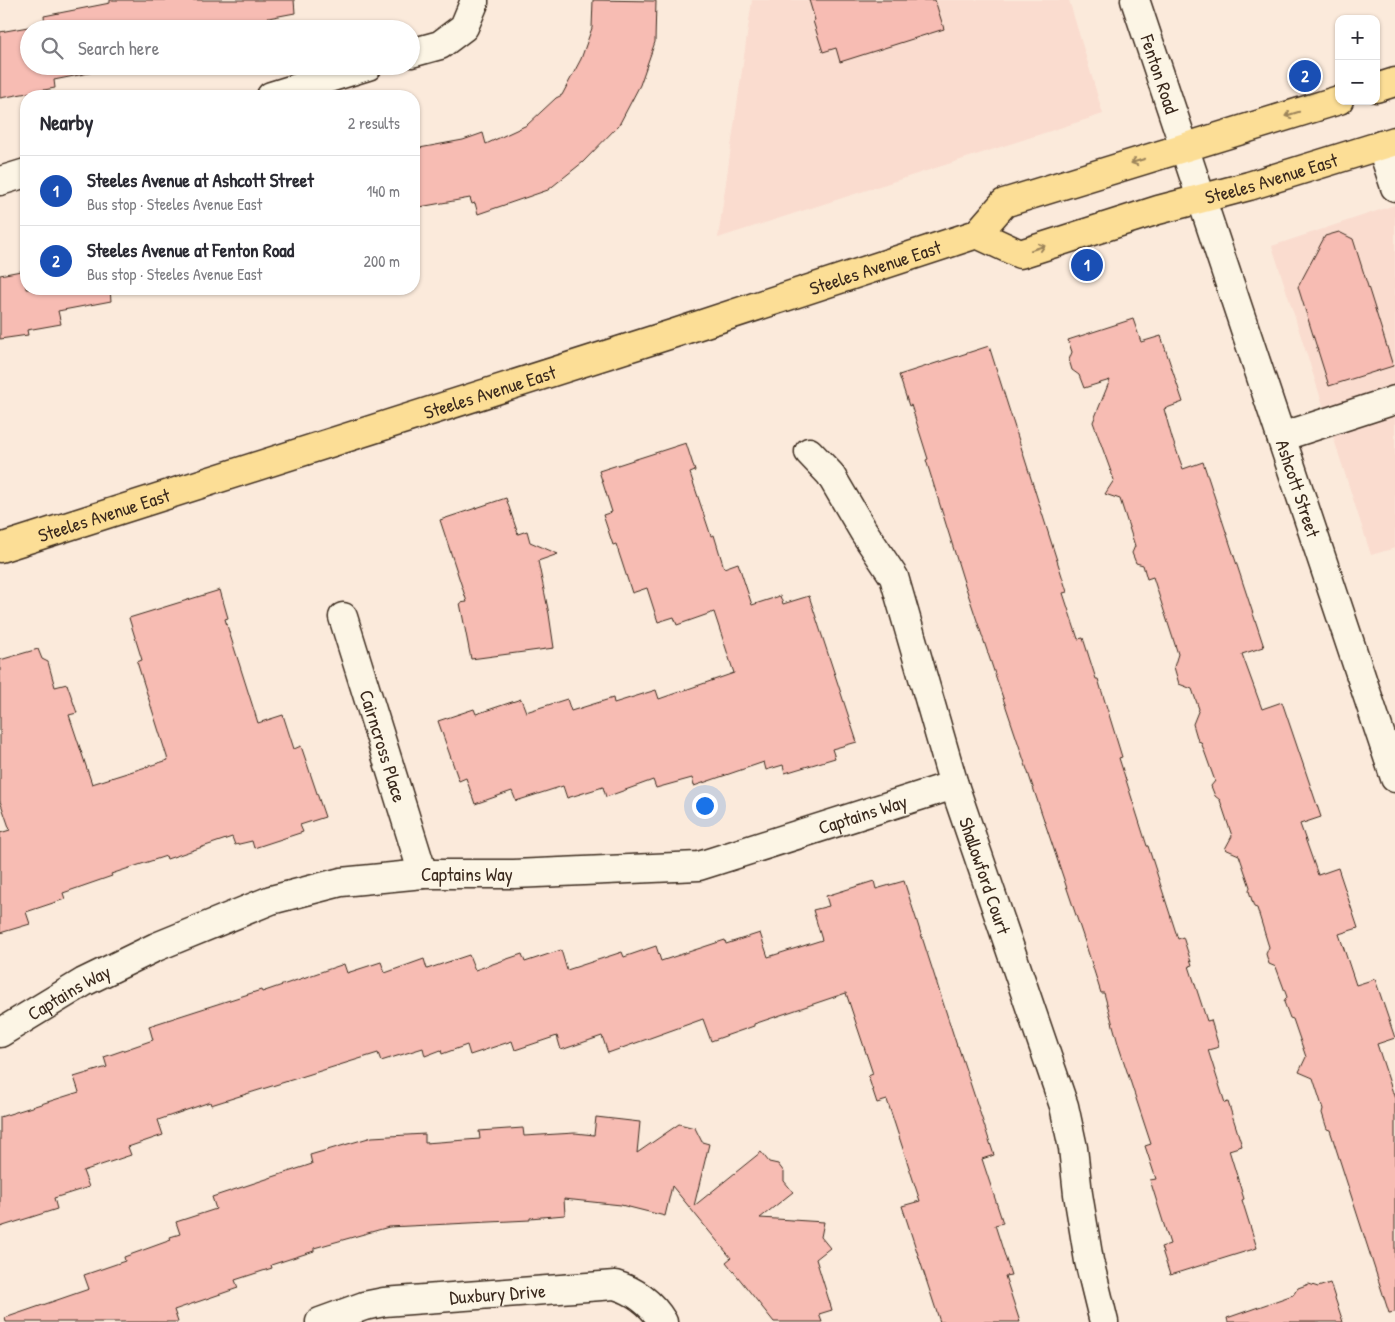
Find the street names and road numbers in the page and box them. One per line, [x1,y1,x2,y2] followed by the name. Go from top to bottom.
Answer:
[1134,30,1185,117] street label: Fenton Road
[1202,146,1341,210] street label: Steeles Avenue East
[806,234,945,301] street label: Steeles Avenue East
[421,359,559,425] street label: Steeles Avenue East
[1270,436,1327,541] street label: Ashcott Street
[35,482,174,548] street label: Steeles Avenue East
[353,687,413,806] street label: Cairncross Place
[815,788,910,840] street label: Captains Way
[953,814,1017,938] street label: Shallowford Court
[421,861,513,887] street label: Captains Way
[22,958,115,1026] street label: Captains Way
[449,1277,547,1310] street label: Duxbury Drive

